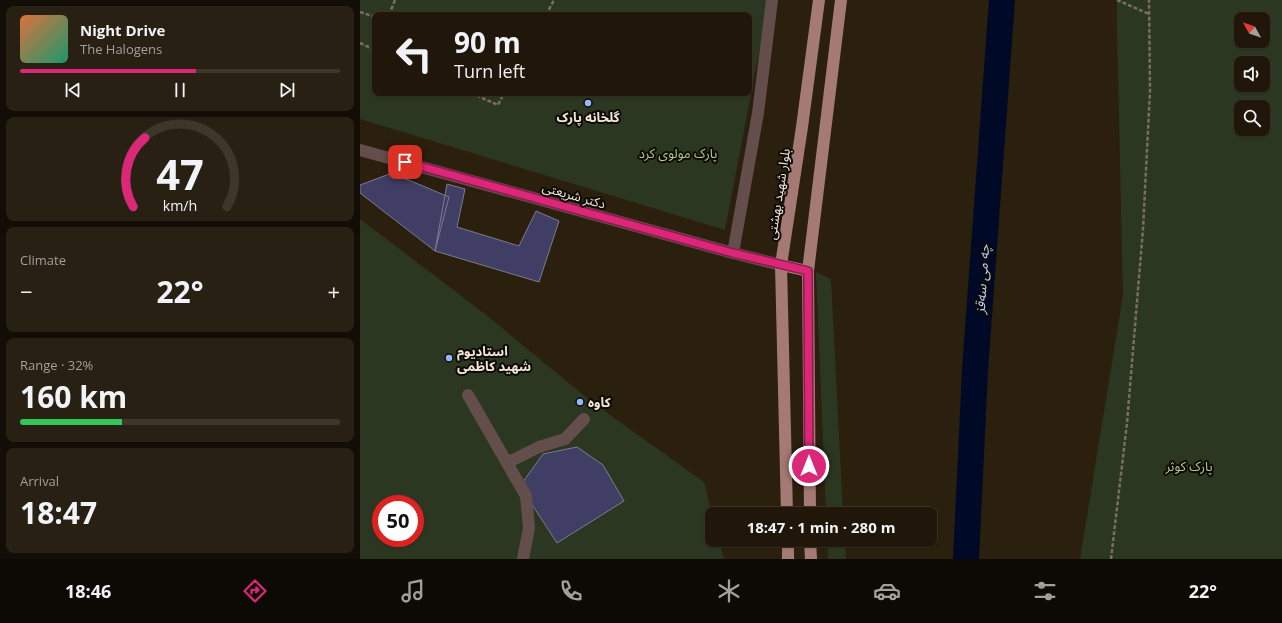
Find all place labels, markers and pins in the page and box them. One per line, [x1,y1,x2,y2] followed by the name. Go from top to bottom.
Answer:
[583,98,593,108] marker: گلخانه پارک
[556,108,620,126] place label: گلخانه پارک
[388,145,422,179] pin
[457,342,531,375] place label: استادیوم شهید کاظمی
[444,353,454,363] marker: استادیوم شهید کاظمی
[588,393,611,411] place label: کاوه
[575,397,585,407] marker: کاوه

